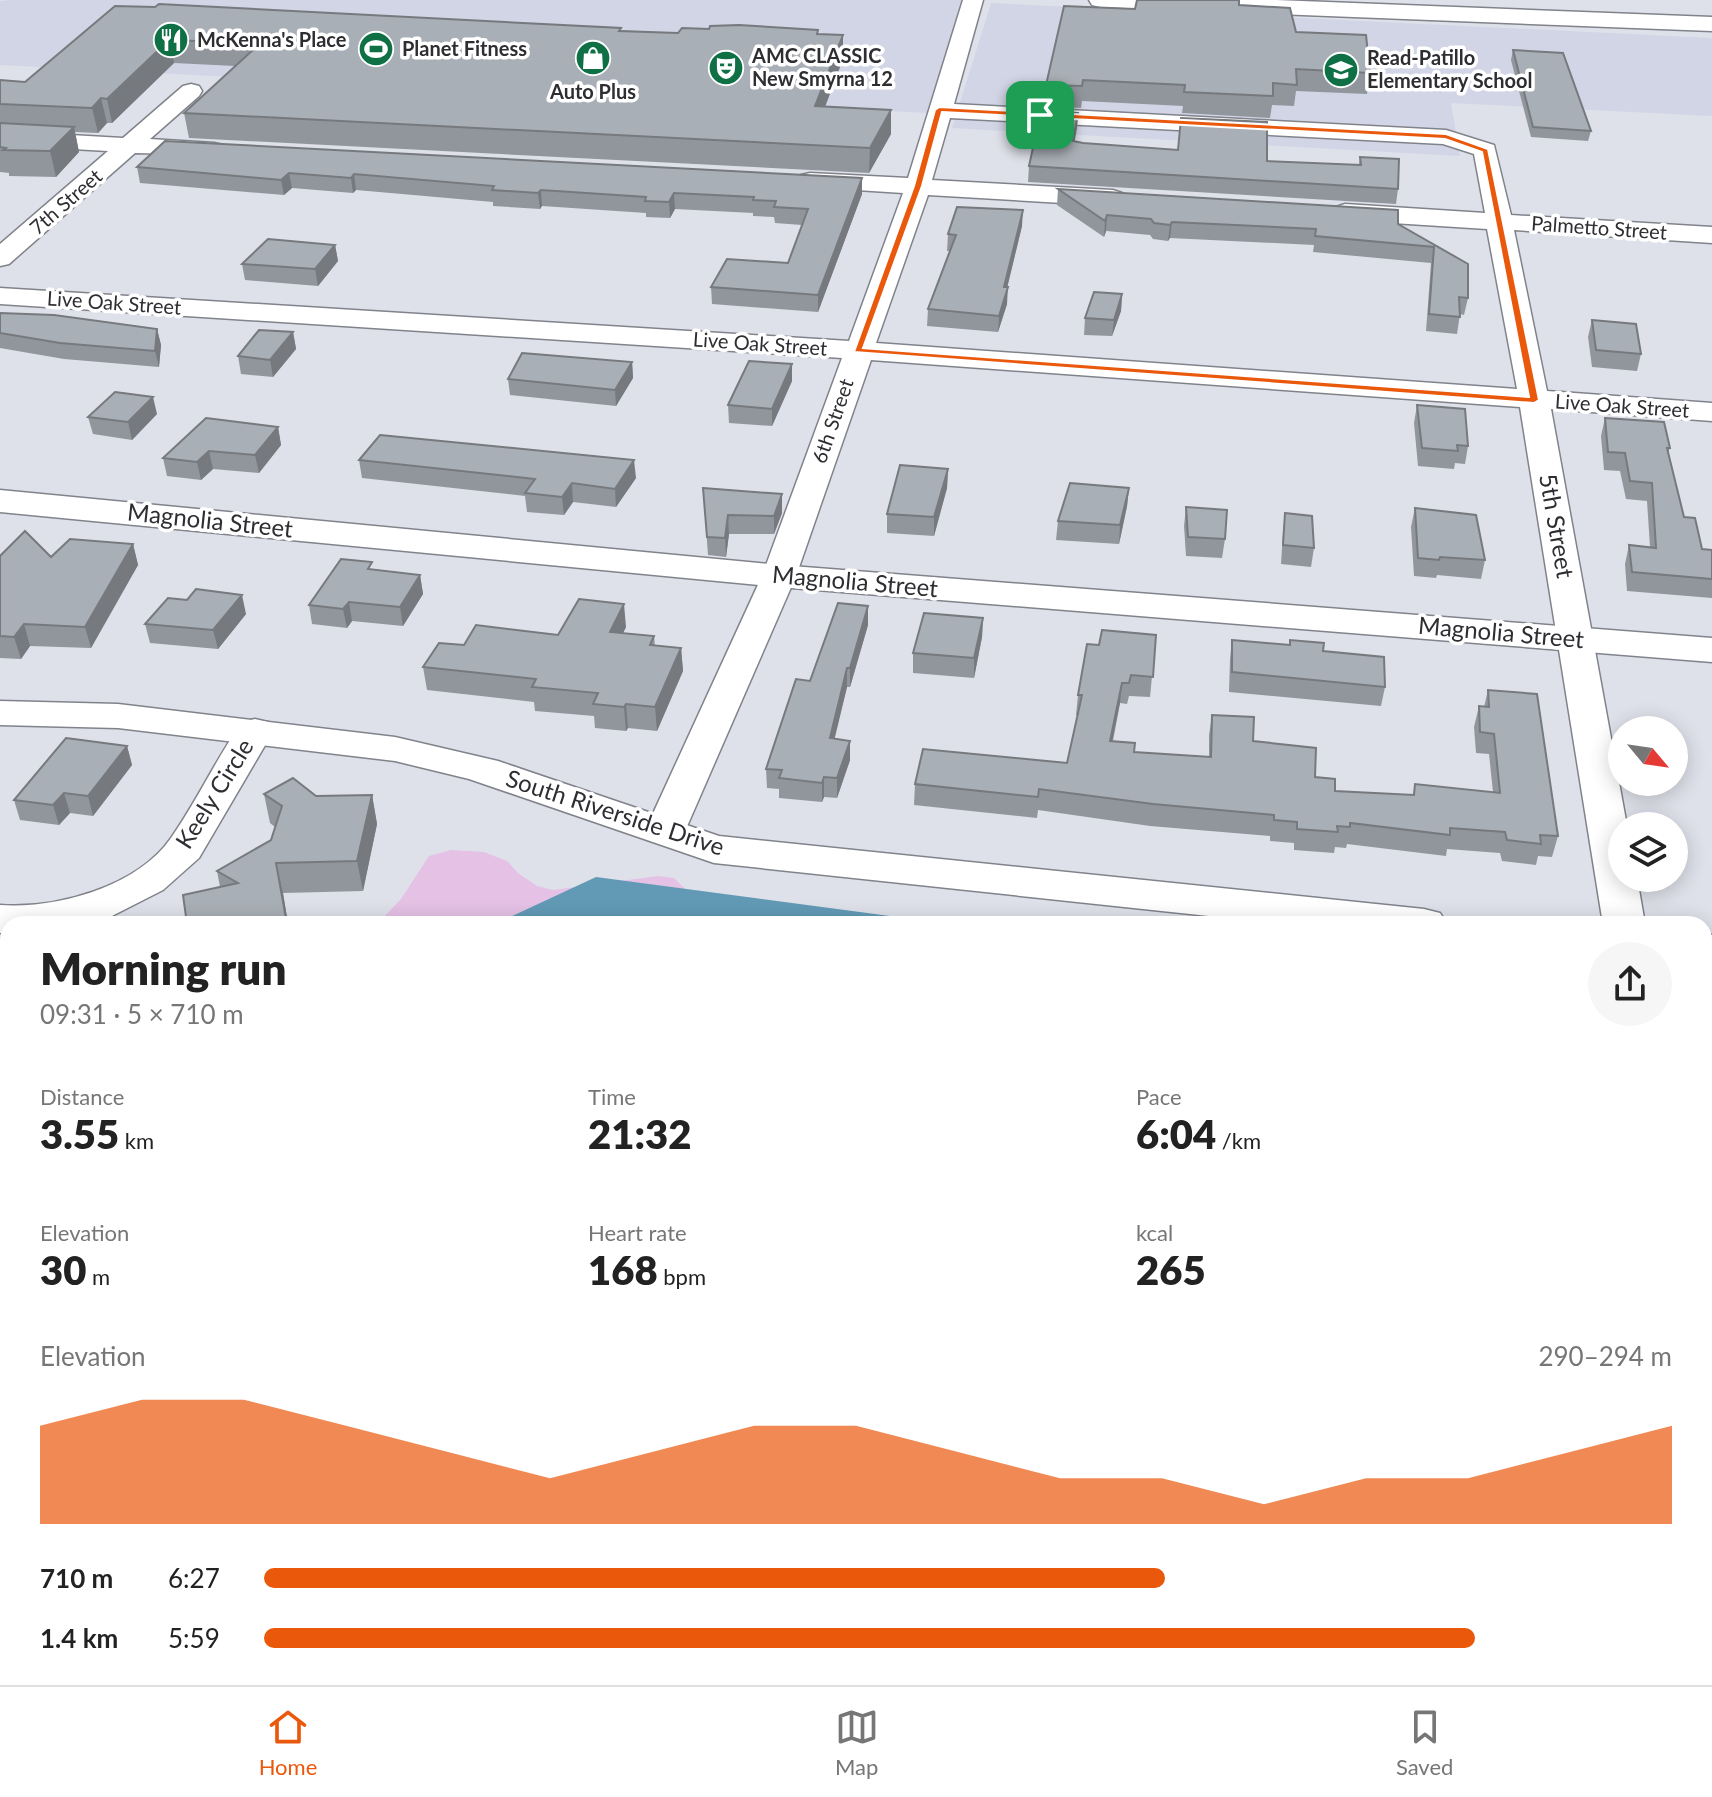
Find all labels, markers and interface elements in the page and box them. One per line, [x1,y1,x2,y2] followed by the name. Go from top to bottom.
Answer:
[152,21,190,59] restaurant icon: McKenna's Place
[197,27,347,51] place label: McKenna's Place
[357,30,395,68] sports icon: Planet Fitness
[402,36,527,60] place label: Planet Fitness
[574,39,612,77] shop icon: Auto Plus
[751,43,893,90] place label: AMC CLASSIC New Smyrna 12
[1367,45,1532,92] place label: Read-Patillo Elementary School
[707,49,745,87] theatre icon: AMC CLASSIC New Smyrna 12
[1322,51,1360,89] school or university icon: Read-Patillo Elementary School
[549,79,636,103] place label: Auto Plus
[1006,81,1074,149] pin
[1018,93,1062,137] icon: arrive
[24,163,106,239] street label: 7th Street
[1530,210,1668,244] street label: Palmetto Street
[46,285,182,319] street label: Live Oak Street
[692,326,828,360] street label: Live Oak Street
[806,375,858,466] street label: 6th Street
[1554,388,1690,422] street label: Live Oak Street
[1534,471,1581,580] street label: 5th Street
[126,496,295,543] street label: Magnolia Street
[771,559,939,602] street label: Magnolia Street
[1417,610,1585,653] street label: Magnolia Street
[1608,716,1688,796] north arrow
[1608,716,1688,892] map controls
[169,733,259,853] street label: Keely Circle
[503,763,728,861] street label: South Riverside Drive
[1608,812,1688,892] button: layers
[40,942,287,994] text: Morning run
[1588,942,1672,1026] button: share
[40,998,244,1030] text: 09:31 · 5 × 710 m
[40,1083,124,1110] text: Distance
[588,1083,636,1110] text: Time
[1136,1083,1182,1110] text: Pace
[40,1110,119,1158] text: 3.55
[588,1110,691,1158] text: 21:32
[1136,1110,1216,1158] text: 6:04
[119,1127,154,1154] text: km
[1216,1127,1261,1154] text: /km
[40,1219,129,1246] text: Elevation
[588,1219,687,1246] text: Heart rate
[1136,1219,1173,1246] text: kcal
[40,1246,86,1294] text: 30
[588,1246,658,1294] text: 168
[1136,1246,1206,1294] text: 265
[86,1263,110,1290] text: m
[658,1263,706,1290] text: bpm
[40,1340,146,1372] text: Elevation
[1538,1340,1672,1372] text: 290–294 m
[40,1562,113,1594] text: 710 m
[168,1562,220,1594] text: 6:27
[40,1622,118,1654] text: 1.4 km
[168,1622,220,1654] text: 5:59
[259,1705,317,1780] tab: Home
[835,1705,879,1780] tab: Map
[1396,1705,1453,1780] tab: Saved

